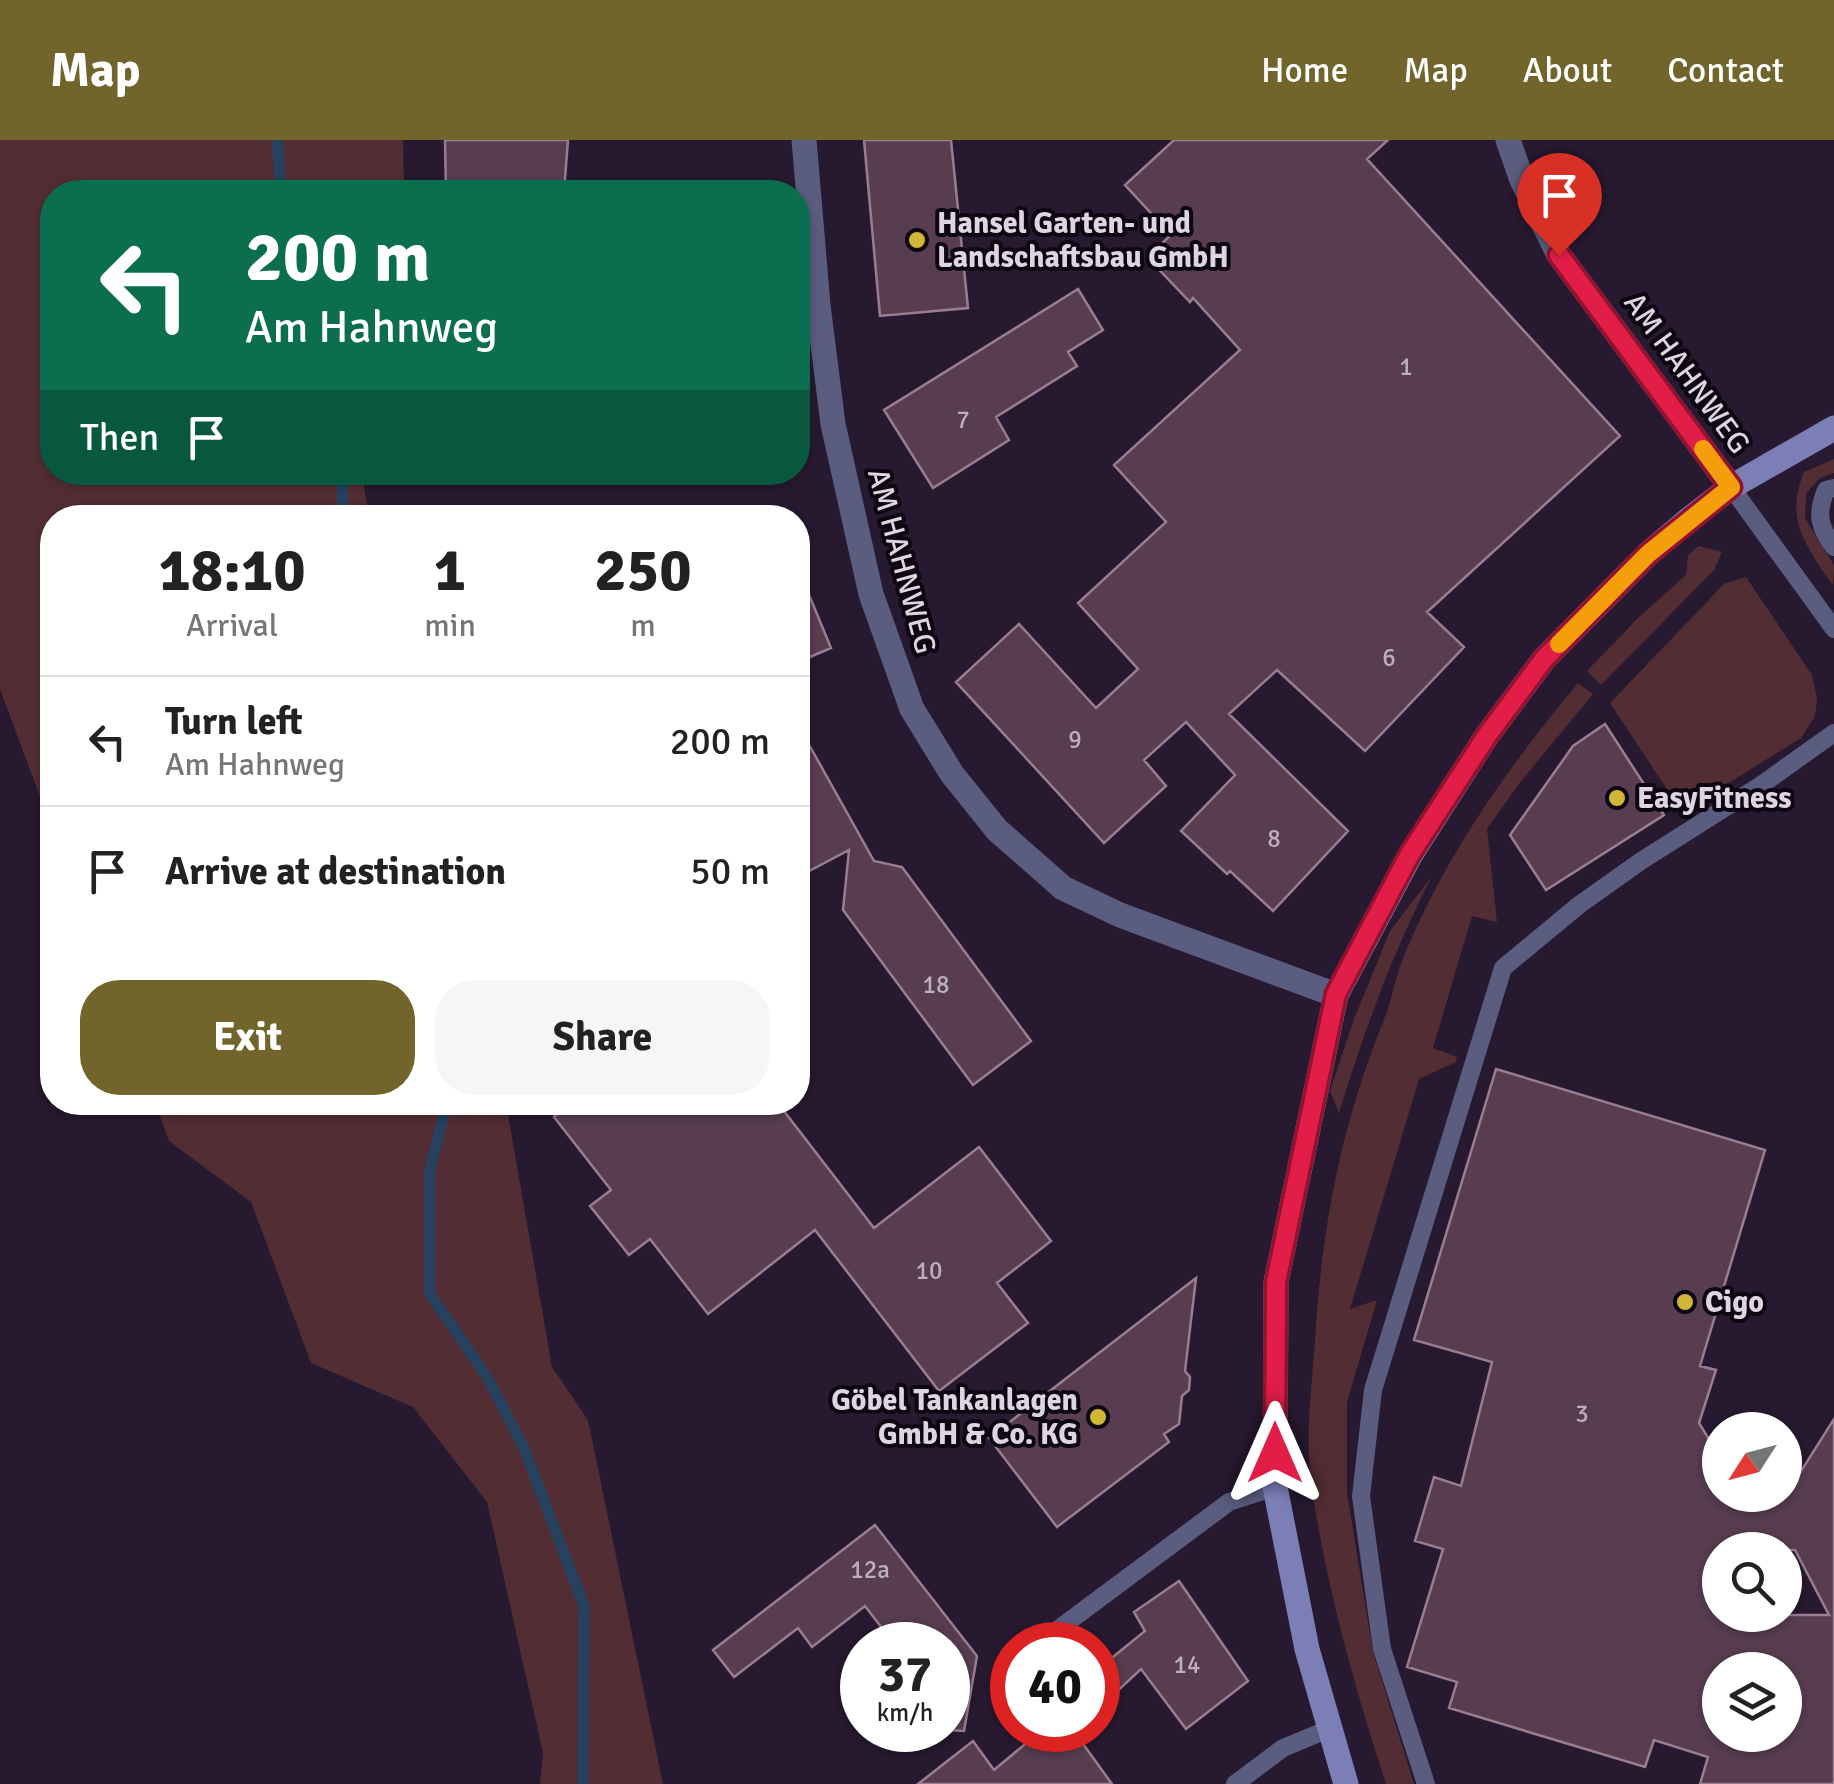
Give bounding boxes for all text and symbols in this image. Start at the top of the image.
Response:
text: Map [50,41,140,100]
text: Home [1261,49,1348,92]
text: Map [1403,49,1468,92]
text: About [1523,49,1612,92]
text: Contact [1667,49,1784,92]
pin [1517,153,1602,256]
icon: arrive [1532,168,1587,223]
place label: Hansel Garten- und Landschaftsbau GmbH [937,205,1229,276]
text: 200 m [245,214,430,300]
icon: left [80,220,210,350]
marker: Hansel Garten- und Landschaftsbau GmbH [906,229,928,251]
street label: AM HAHNWEG [1616,286,1757,461]
text: Am Hahnweg [245,300,498,355]
house number: 1 [1399,351,1413,382]
house number: 7 [956,404,970,435]
icon: arrive [179,410,234,465]
text: Then [80,414,159,461]
street label: AM HAHNWEG [859,465,944,658]
text: 18:10 [158,534,306,608]
text: 1 [434,534,466,608]
text: 250 [594,534,692,608]
text: Arrival [186,606,278,645]
text: min [424,606,476,645]
text: m [630,606,656,645]
house number: 6 [1382,642,1396,673]
text: Turn left [165,698,303,745]
icon: left [80,714,135,769]
text: 200 m [670,718,770,765]
house number: 9 [1068,724,1082,755]
text: Am Hahnweg [165,745,345,784]
place label: EasyFitness [1637,780,1792,817]
marker: EasyFitness [1606,787,1628,809]
house number: 8 [1267,823,1281,854]
icon: arrive [80,844,135,899]
text: Arrive at destination [165,848,506,895]
text: 50 m [690,848,770,895]
house number: 18 [922,969,950,1000]
button: Exit [80,980,415,1095]
button: Share [435,980,770,1095]
house number: 10 [915,1255,943,1286]
place label: Cigo [1705,1284,1764,1321]
marker: Cigo [1674,1291,1696,1313]
place label: Göbel Tankanlagen GmbH & Co. KG [831,1382,1078,1453]
house number: 3 [1575,1398,1589,1429]
position arrow [1223,1401,1327,1505]
marker: Göbel Tankanlagen GmbH & Co. KG [1087,1406,1109,1428]
north arrow [1702,1412,1802,1512]
map controls [1702,1412,1802,1752]
button: search [1702,1532,1802,1632]
house number: 12a [850,1554,890,1585]
speed limit sign: 40 [990,1622,1120,1752]
text: 37 [878,1644,932,1706]
house number: 14 [1173,1649,1201,1680]
button: layers [1702,1652,1802,1752]
text: km/h [877,1697,933,1728]

